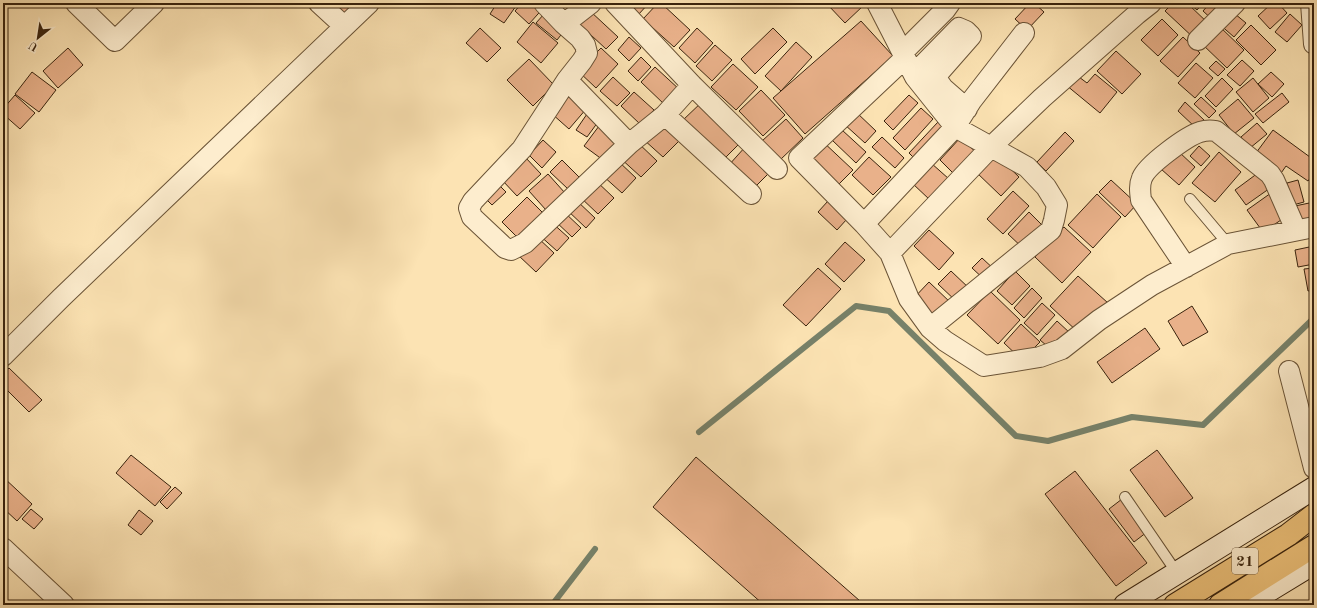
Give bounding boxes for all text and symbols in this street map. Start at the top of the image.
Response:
north arrow [18,18,58,58]
text: U [27,38,40,52]
road number: 21 [1232,548,1258,574]

